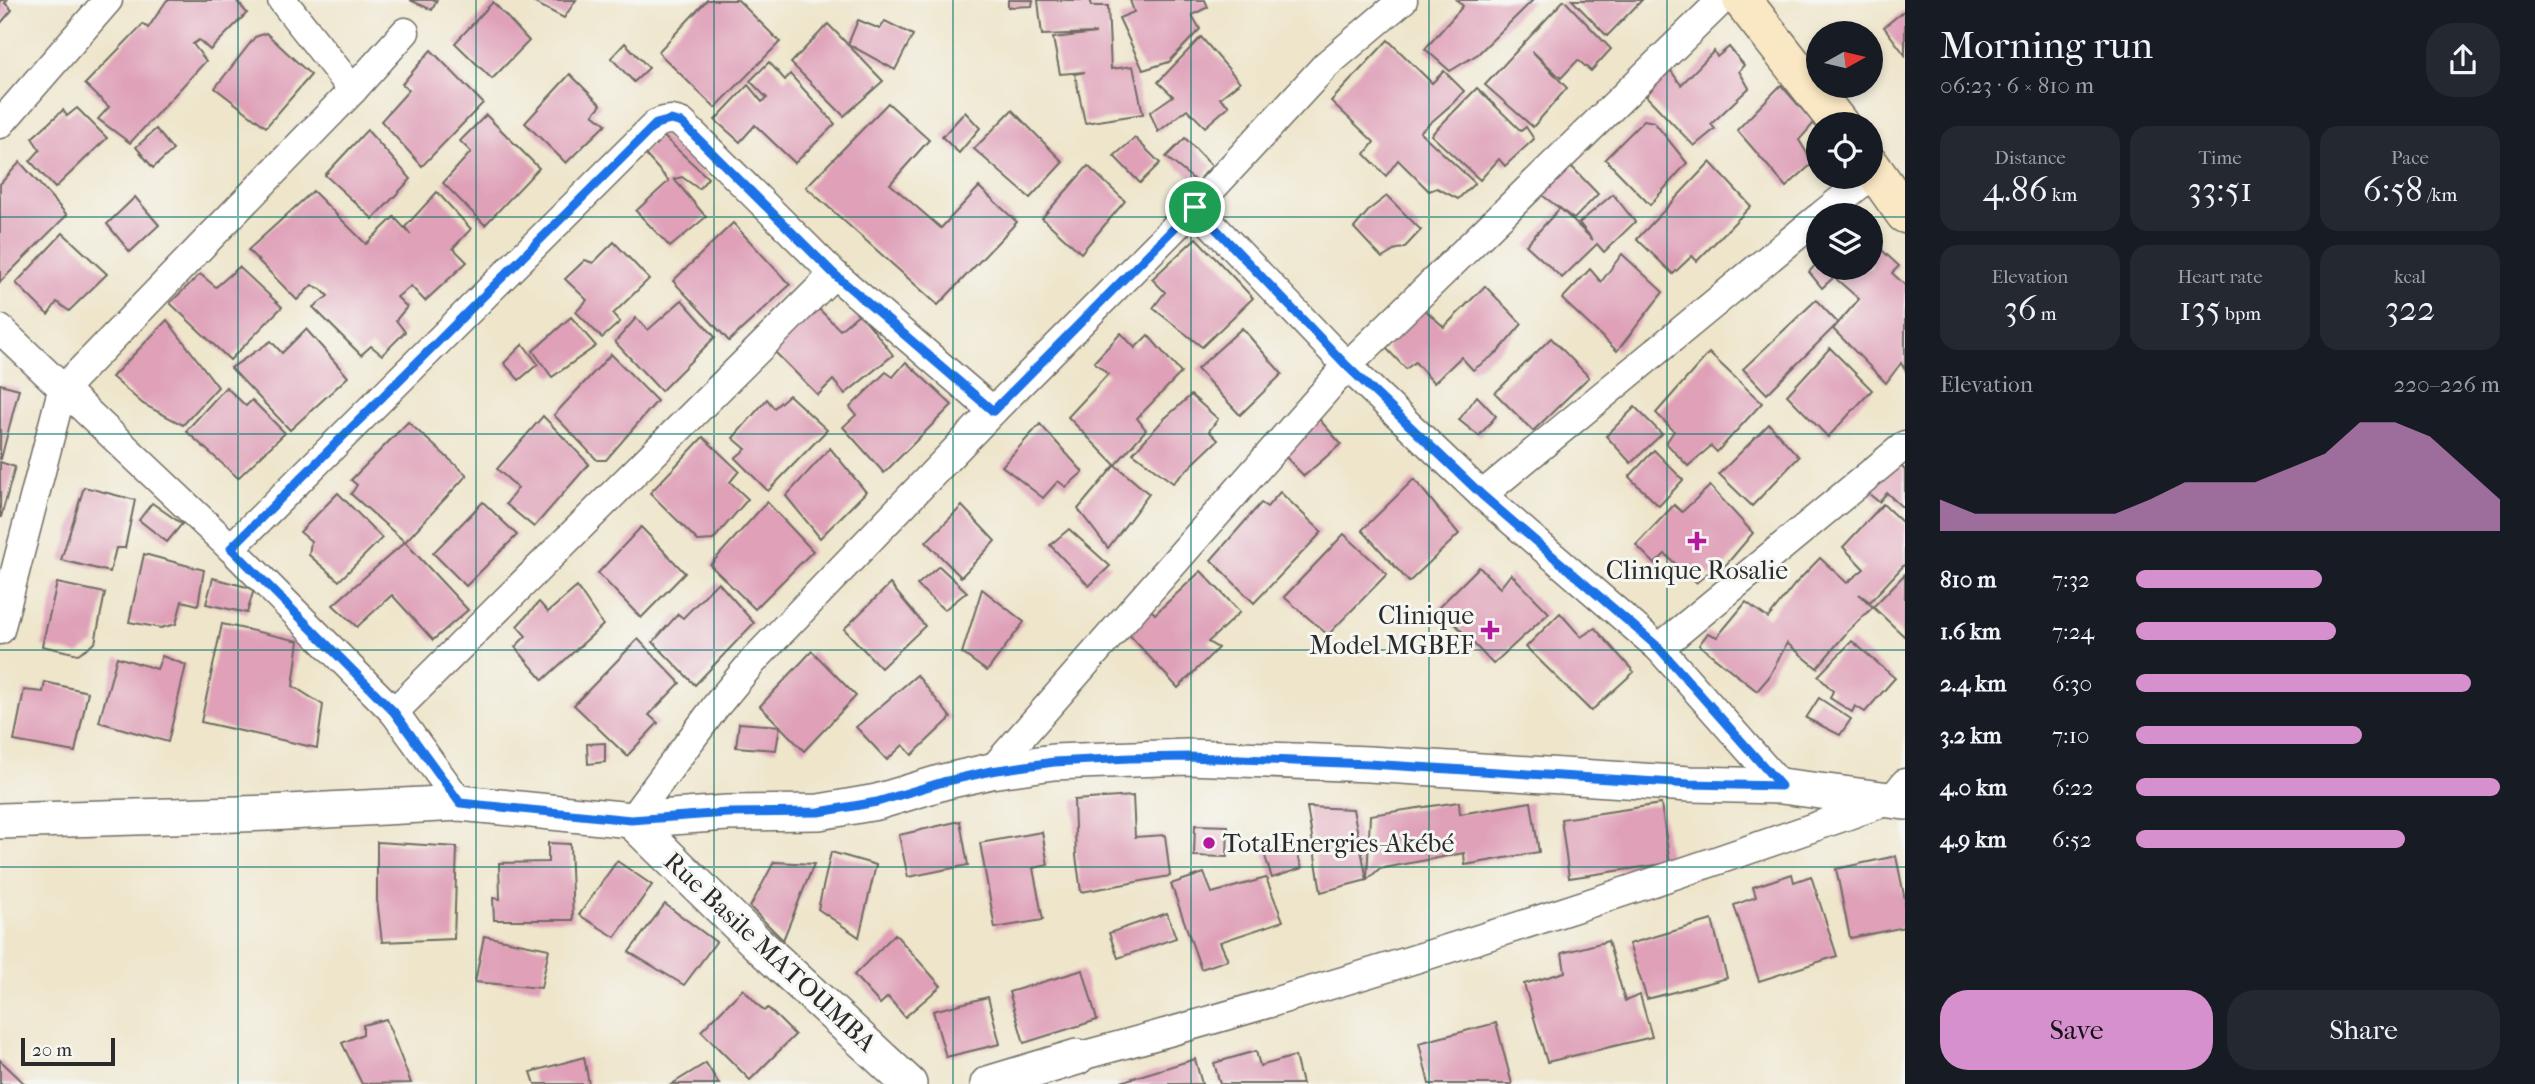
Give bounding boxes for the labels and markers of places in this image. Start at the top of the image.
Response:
pin [1165,177,1225,237]
marker: Clinique Rosalie [1687,531,1707,551]
place label: Clinique Rosalie [1606,555,1788,586]
place label: Clinique Model MGBEF [1309,600,1474,661]
marker: Clinique Model MGBEF [1480,620,1500,640]
place label: TotalEnergies-Akébé [1223,828,1454,859]
marker: TotalEnergies-Akébé [1201,835,1217,851]

